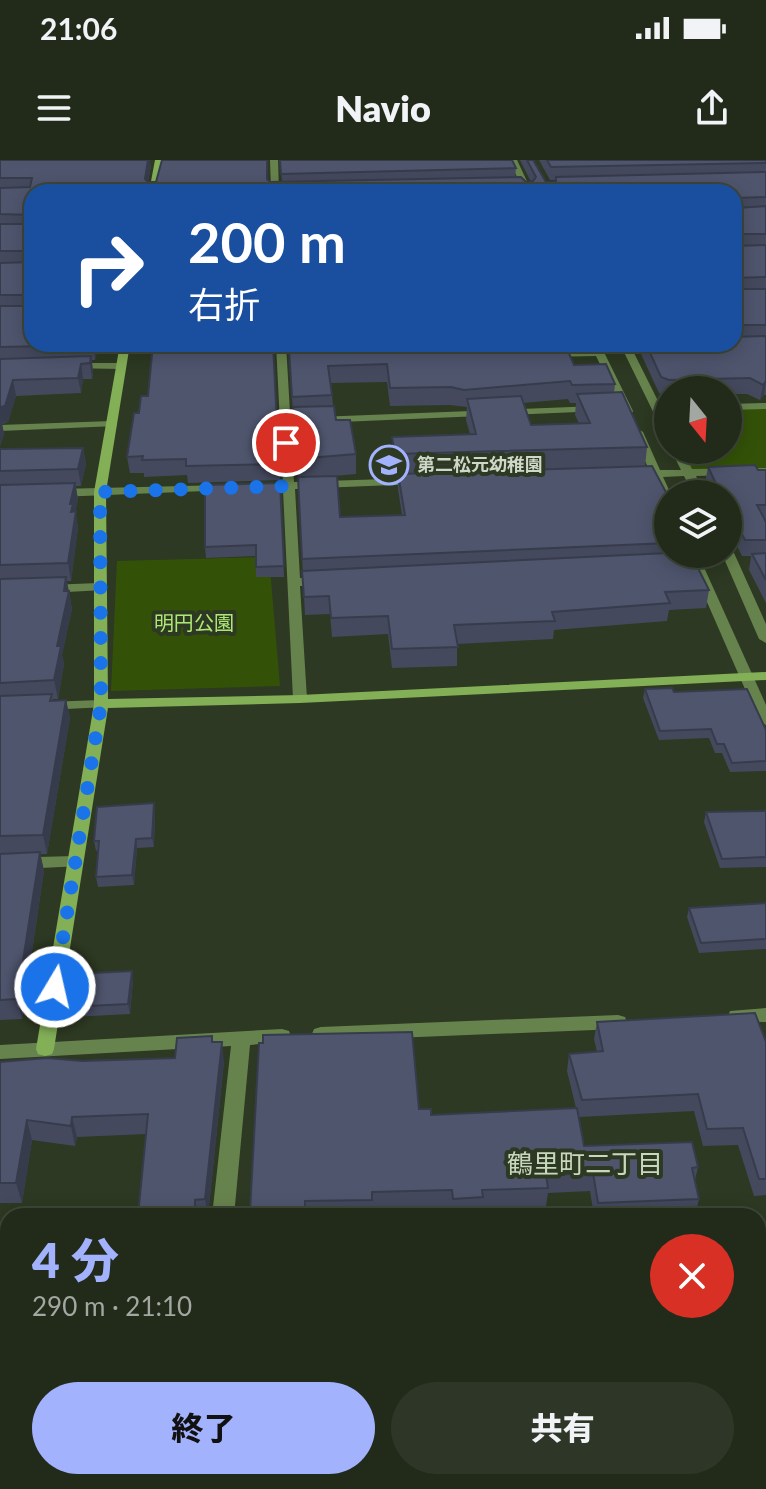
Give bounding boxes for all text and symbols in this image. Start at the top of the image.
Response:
text: 21:06 [40,10,117,46]
icon: menu [32,86,76,130]
text: Navio [335,86,431,130]
icon: share [690,86,734,130]
text: 200 m [188,208,346,275]
icon: right [56,216,160,320]
text: 右折 [188,282,260,326]
north arrow [654,376,742,464]
map controls [654,376,742,568]
pin [252,409,320,477]
icon: arrive [264,421,308,465]
school or university icon: 第二松元幼稚園 [368,444,410,486]
place label: 第二松元幼稚園 [417,453,543,475]
button: layers [654,480,742,568]
park label: 明円公園 [154,610,234,634]
position arrow [13,945,97,1029]
district label: 鶴里町二丁目 [507,1147,663,1179]
text: 4 分 [32,1231,119,1288]
button: close [650,1234,734,1318]
text: 290 m · 21:10 [32,1290,192,1322]
button: 終了 [32,1382,375,1474]
button: 共有 [391,1382,734,1474]

